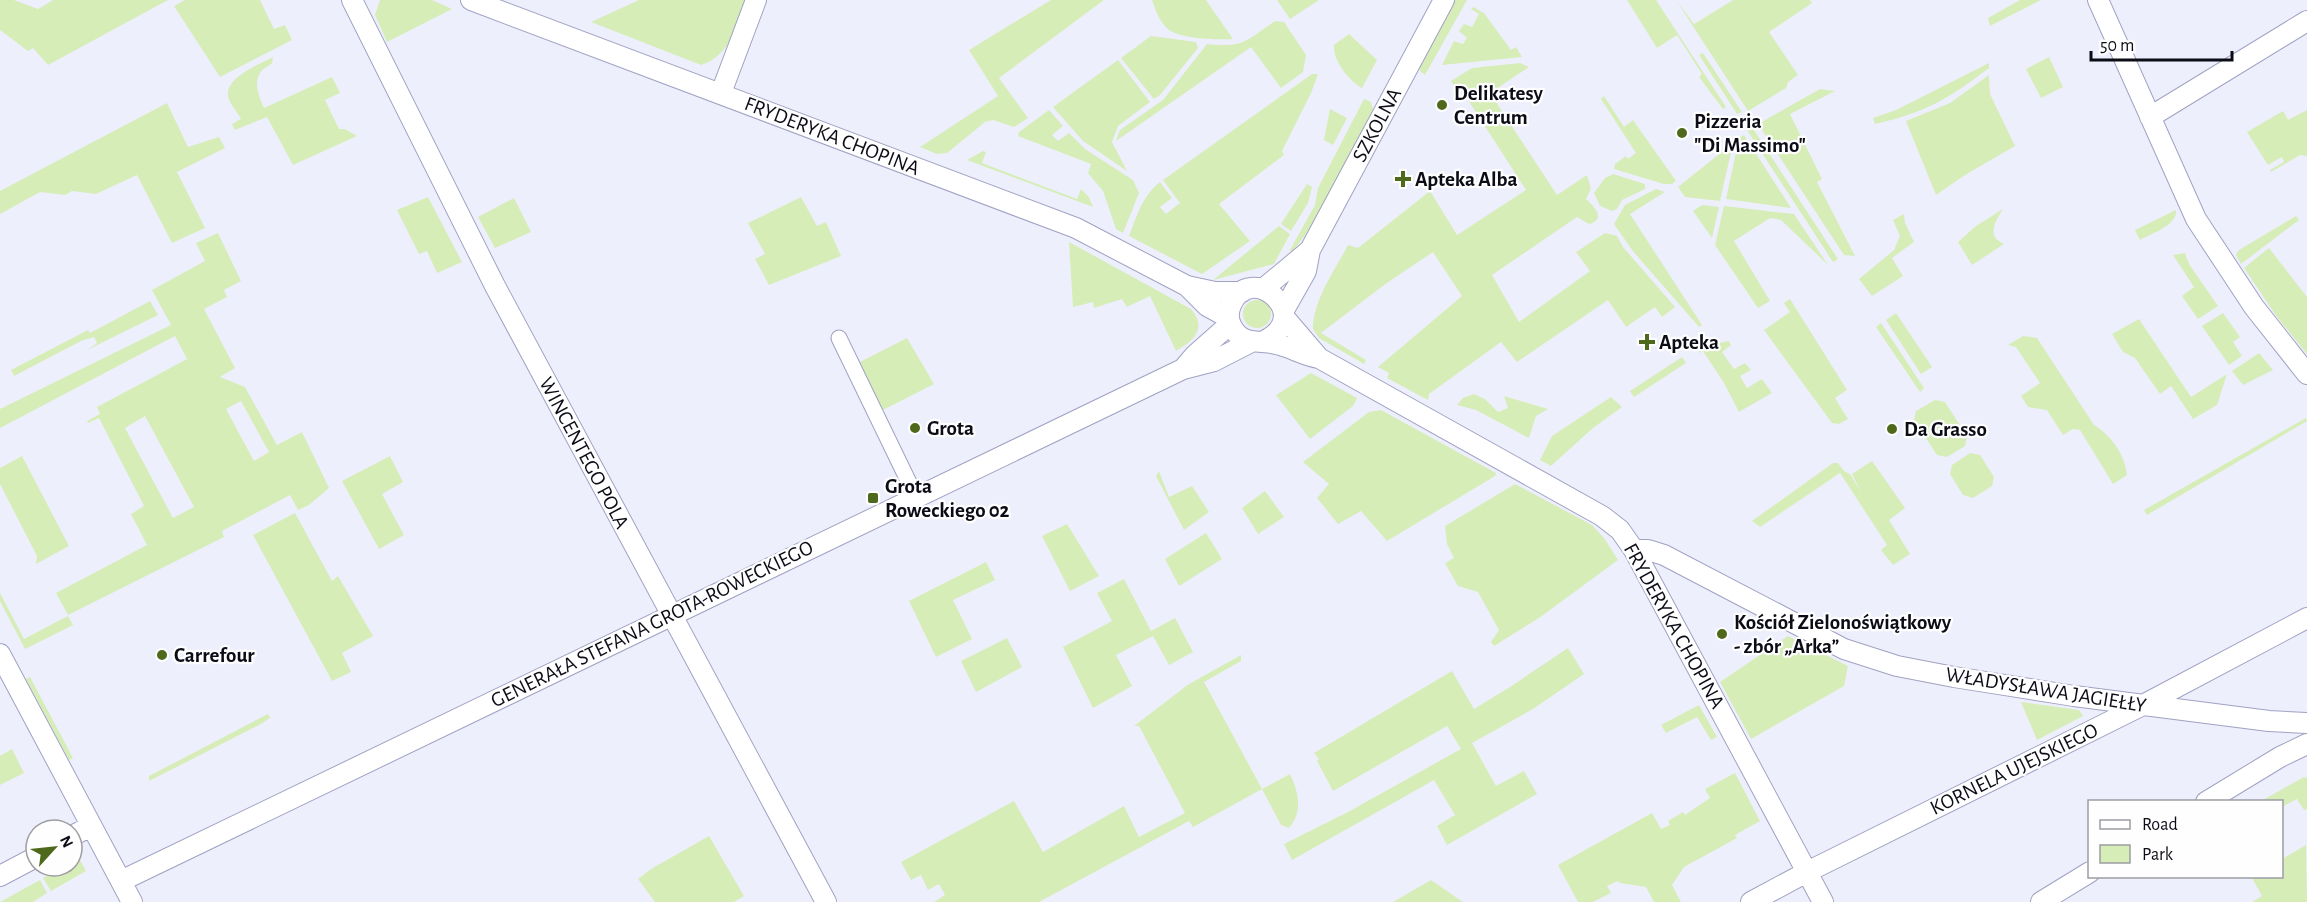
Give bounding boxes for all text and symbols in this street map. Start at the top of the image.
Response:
scale bar [2091,24,2232,62]
text: 50 m [2100,37,2134,55]
place label: Delikatesy Centrum [1454,83,1544,128]
street label: SZKOLNA [1349,84,1405,166]
street label: FRYDERYKA CHOPINA [742,93,922,179]
marker: Delikatesy Centrum [1435,98,1449,112]
place label: Pizzeria "Di Massimo" [1694,111,1806,156]
marker: Pizzeria "Di Massimo" [1675,126,1689,140]
place label: Apteka Alba [1415,169,1518,190]
marker: Apteka Alba [1396,172,1410,186]
place label: Apteka [1659,332,1719,353]
marker: Apteka [1640,335,1654,349]
street label: WINCENTEGO POLA [535,374,633,532]
place label: Grota [927,418,974,439]
place label: Da Grasso [1904,419,1987,440]
marker: Grota [908,421,922,435]
marker: Da Grasso [1885,422,1899,436]
place label: Grota Roweckiego 02 [885,476,1010,521]
marker: Grota Roweckiego 02 [866,491,880,505]
street label: GENERAŁA STEFANA GROTA-ROWECKIEGO [488,537,816,711]
street label: FRYDERYKA CHOPINA [1620,540,1728,712]
place label: Kościół Zielonoświątkowy - zbór „Arka” [1734,612,1952,657]
marker: Kościół Zielonoświątkowy - zbór „Arka” [1715,627,1729,641]
place label: Carrefour [174,645,255,666]
marker: Carrefour [155,648,169,662]
street label: WŁADYSŁAWA JAGIEŁŁY [1944,664,2148,716]
street label: KORNELA UJEJSKIEGO [1927,719,2101,819]
legend [2088,800,2283,878]
text: Road [2142,816,2178,834]
north arrow [24,818,84,878]
text: N [57,833,76,850]
text: Park [2142,846,2174,864]

